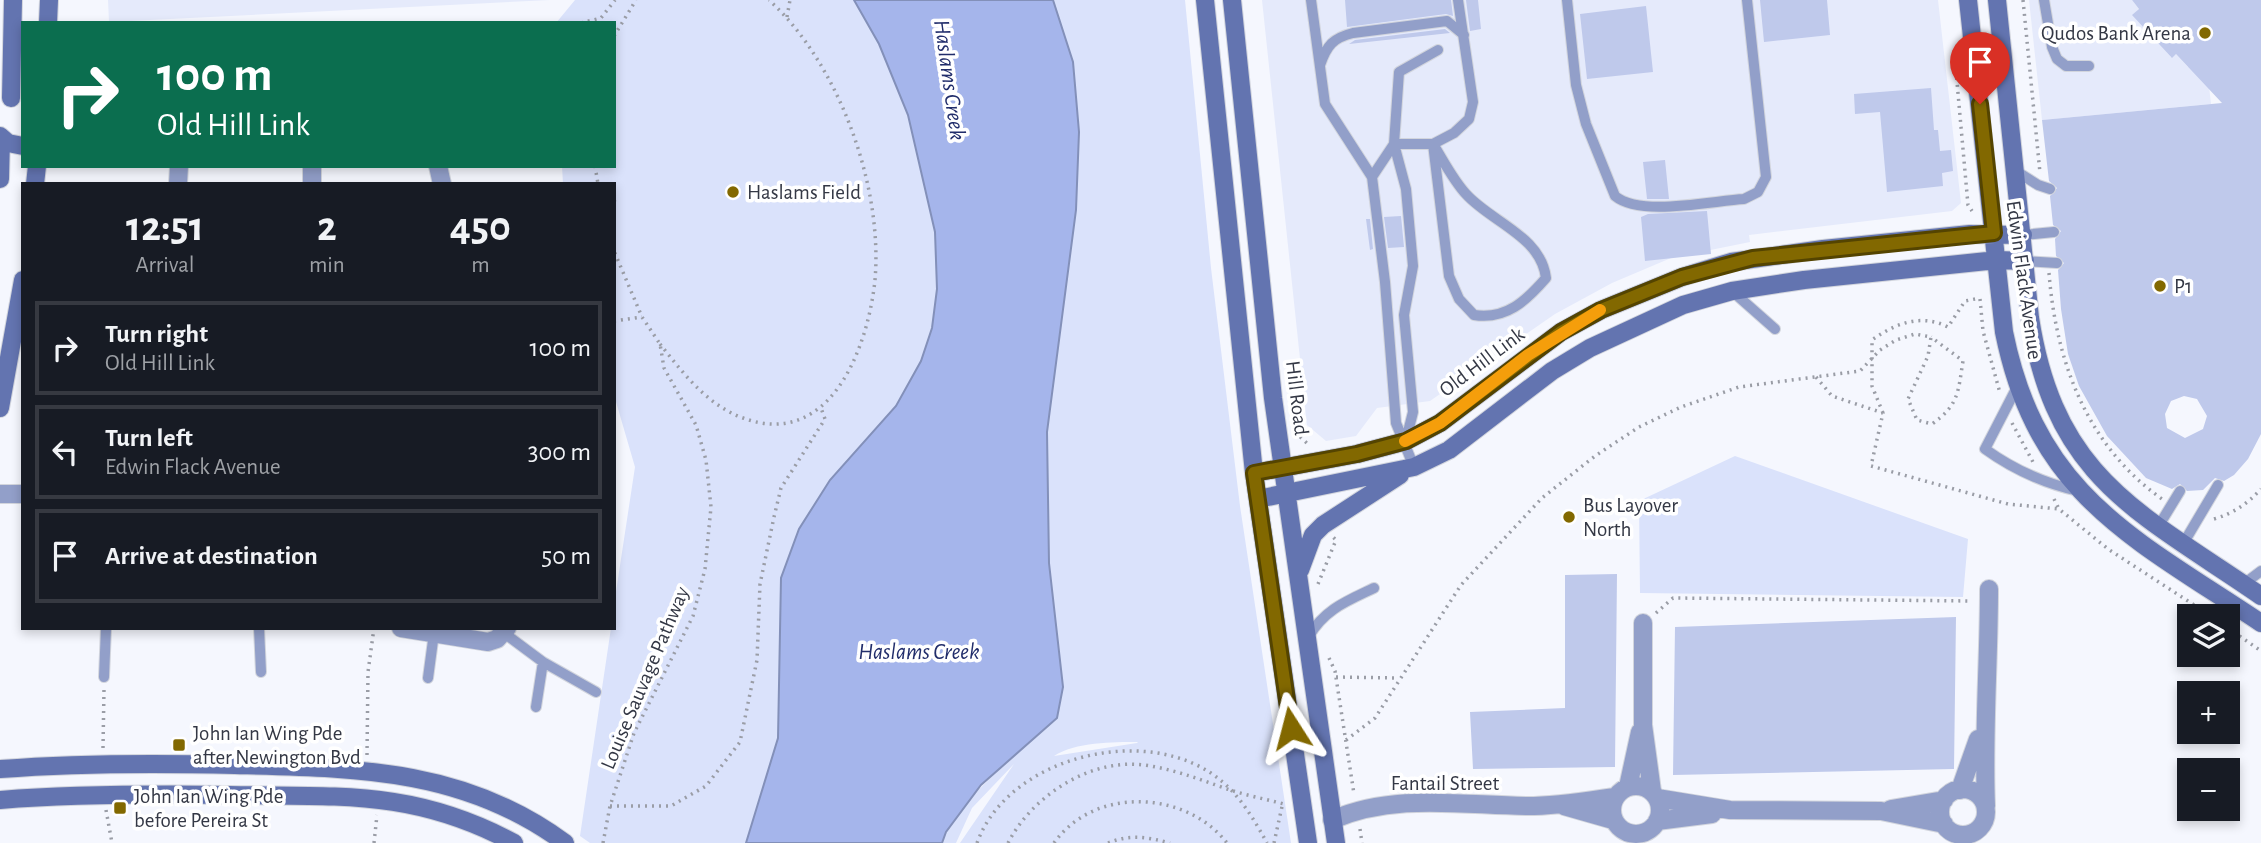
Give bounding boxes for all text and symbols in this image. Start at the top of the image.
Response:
water label: Haslams Creek [929,18,969,142]
place label: Qudos Bank Arena [2041,23,2191,44]
marker: Qudos Bank Arena [2197,25,2213,41]
pin [1950,32,2010,104]
icon: arrive [1961,43,1999,81]
icon: right [42,49,133,140]
text: 100 m [157,51,273,100]
text: Old Hill Link [157,109,310,141]
place label: Haslams Field [747,182,861,203]
marker: Haslams Field [725,184,741,200]
street label: Edwin Flack Avenue [2002,199,2046,361]
text: 12:51 [126,206,204,248]
text: 2 [317,206,337,248]
text: 450 [450,206,511,248]
text: Arrival [135,254,195,277]
text: min [309,254,345,277]
text: m [471,254,490,277]
place label: P1 [2174,276,2192,297]
marker: P1 [2152,278,2168,294]
text: Turn right [105,321,208,347]
street label: Old Hill Link [1436,323,1529,401]
icon: right [46,329,84,367]
text: 100 m [530,335,591,361]
text: Old Hill Link [105,352,215,375]
street label: Hill Road [1282,359,1312,437]
text: Turn left [105,425,193,451]
icon: left [46,433,84,471]
text: 300 m [528,439,591,465]
text: Edwin Flack Avenue [105,456,281,479]
place label: Bus Layover North [1583,495,1678,540]
marker: Bus Layover North [1561,509,1577,525]
icon: arrive [46,537,84,575]
text: Arrive at destination [105,543,318,569]
text: 50 m [541,543,591,569]
street label: Louise Sauvage Pathway [597,584,693,772]
map controls [2177,604,2240,821]
button: layers [2177,604,2240,667]
water label: Haslams Creek [858,641,980,664]
button: + [2177,681,2240,744]
position arrow [1254,691,1328,765]
place label: John Ian Wing Pde after Newington Bvd [193,723,361,768]
marker: John Ian Wing Pde after Newington Bvd [171,737,187,753]
button: − [2177,758,2240,821]
street label: Fantail Street [1391,773,1499,794]
place label: John Ian Wing Pde before Pereira St [134,786,283,831]
marker: John Ian Wing Pde before Pereira St [112,800,128,816]

